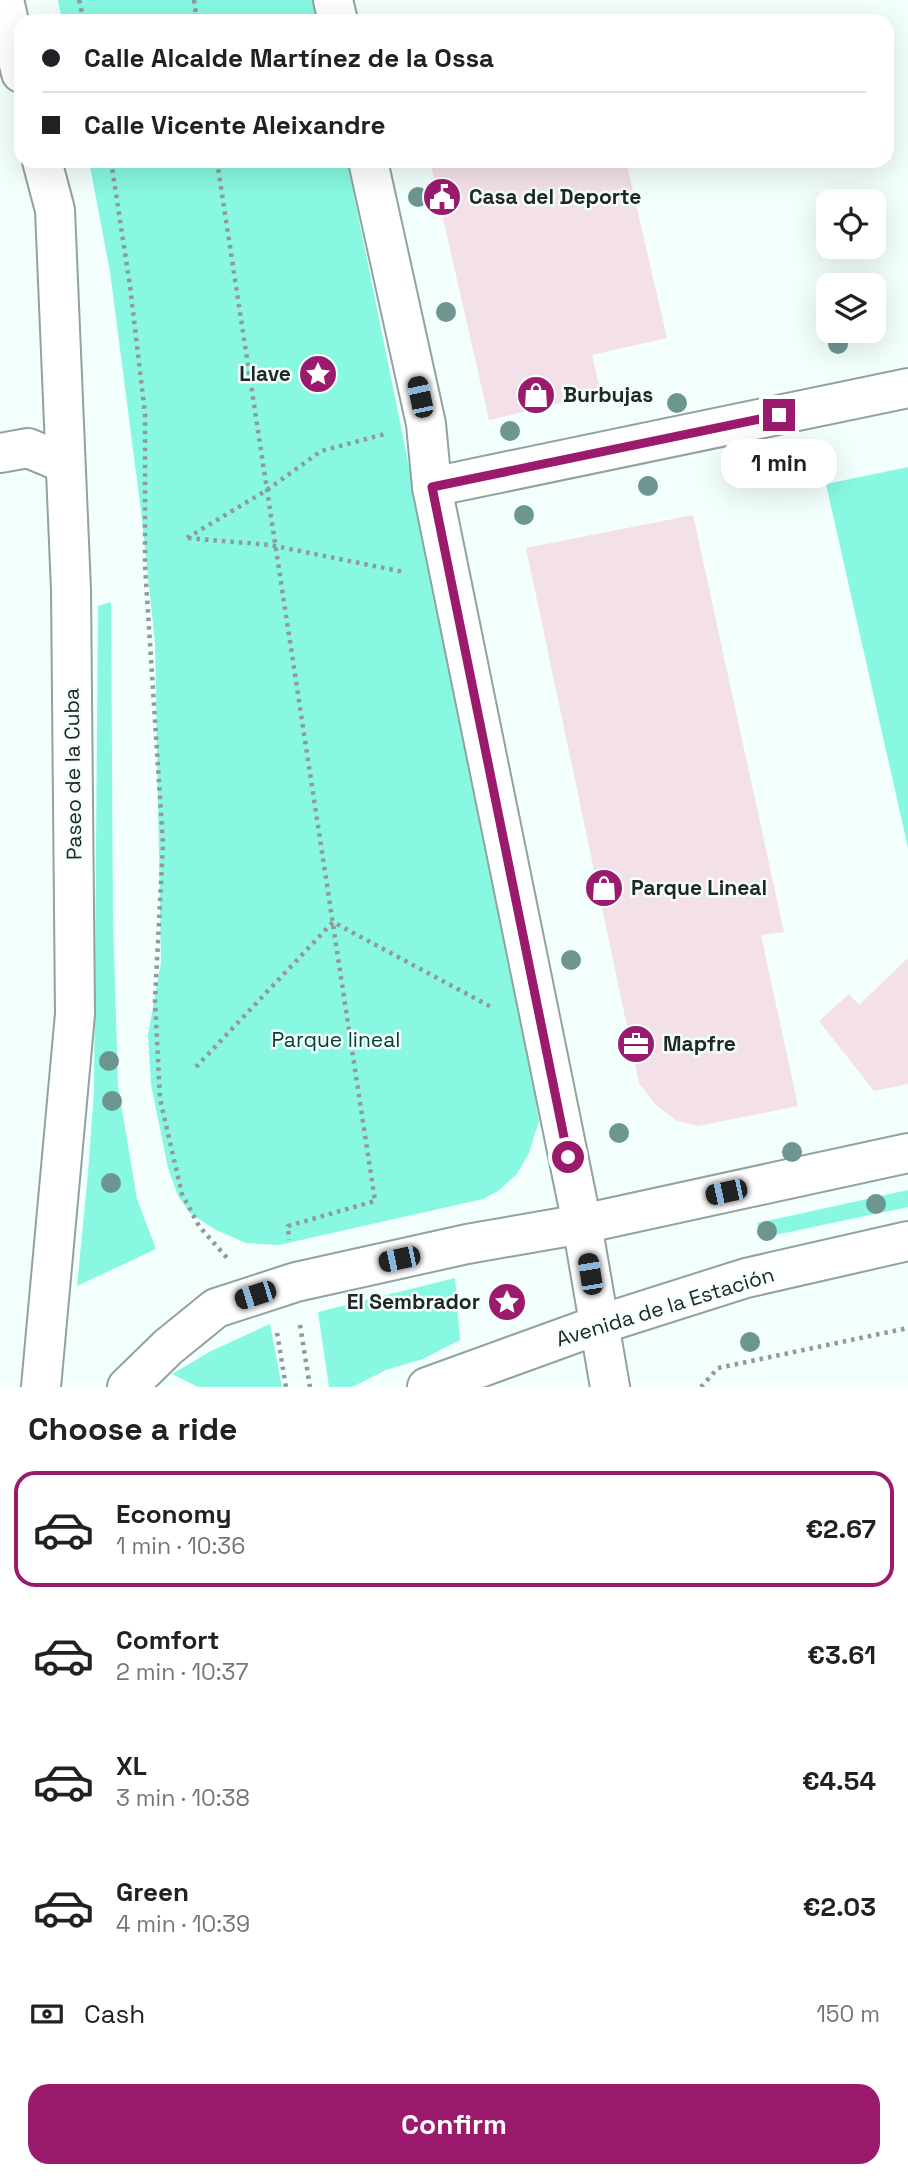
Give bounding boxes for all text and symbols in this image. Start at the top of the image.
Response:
text: Calle Alcalde Martínez de la Ossa [84,41,494,75]
text: Calle Vicente Aleixandre [84,108,385,142]
public building icon: Casa del Deporte [421,176,463,218]
place label: Casa del Deporte [469,183,641,210]
map controls [816,189,886,343]
button: locate [816,189,886,259]
button: layers [816,273,886,343]
place icon: Llave [297,353,339,395]
place label: Llave [239,360,291,387]
car [406,374,435,420]
shop icon: Burbujas [515,374,557,416]
place label: Burbujas [563,381,653,408]
route end [763,399,795,431]
callout: 1 min [721,440,837,488]
text: 1 min [751,448,807,478]
street label: Paseo de la Cuba [57,688,88,860]
shop icon: Parque Lineal [583,867,625,909]
place label: Parque Lineal [631,874,767,901]
office icon: Mapfre [615,1023,657,1065]
park label: Parque lineal [271,1026,401,1053]
place label: Mapfre [663,1030,736,1057]
route start [552,1141,584,1173]
car [704,1177,749,1207]
car [377,1244,422,1274]
car [577,1252,604,1296]
street label: Avenida de la Estación [552,1260,777,1353]
car [232,1279,279,1311]
place icon: El Sembrador [486,1281,528,1323]
place label: El Sembrador [347,1288,480,1315]
text: Choose a ride [28,1409,238,1449]
text: Economy [116,1497,232,1531]
icon: car [32,1498,95,1561]
text: €2.67 [805,1512,876,1546]
text: 1 min · 10:36 [116,1531,245,1561]
text: Comfort [116,1623,219,1657]
icon: car [32,1624,95,1687]
text: €3.61 [807,1638,876,1672]
text: 2 min · 10:37 [116,1657,248,1687]
text: XL [116,1749,147,1783]
icon: car [32,1750,95,1813]
text: €4.54 [802,1764,876,1798]
text: 3 min · 10:38 [116,1783,250,1813]
text: Green [116,1875,189,1909]
icon: car [32,1876,95,1939]
text: €2.03 [803,1890,876,1924]
text: 4 min · 10:39 [116,1909,250,1939]
icon: cash [28,1995,66,2033]
text: Cash [84,1997,145,2031]
text: 150 m [816,1999,880,2029]
button: Confirm [28,2084,880,2164]

